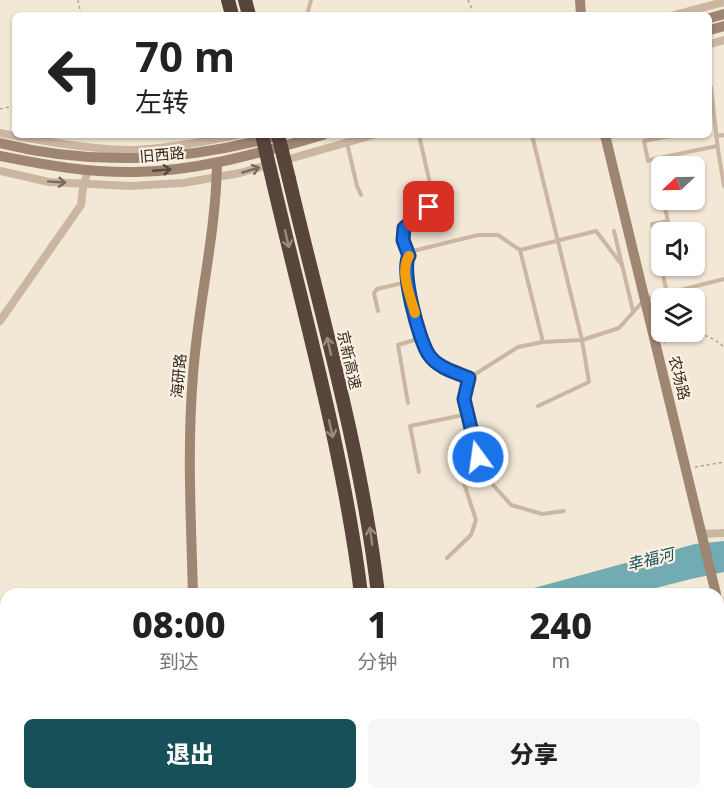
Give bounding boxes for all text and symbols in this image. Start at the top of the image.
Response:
text: 70 m [135,27,235,84]
icon: left [36,36,114,114]
text: 左转 [135,83,189,120]
street label: 旧西路 [139,142,185,166]
north arrow [651,156,705,210]
map controls [651,156,705,342]
one-way arrow [152,164,172,175]
one-way arrow [241,164,260,175]
one-way arrow [47,177,67,188]
pin [403,181,454,232]
icon: arrive [412,190,445,223]
button: sound [651,222,705,276]
one-way arrow [281,229,293,248]
button: layers [651,288,705,342]
street label: 京新高速 [333,328,366,391]
one-way arrow [322,336,334,355]
street label: 海研路 [166,353,190,399]
street label: 农场路 [665,353,695,402]
one-way arrow [326,419,338,438]
position arrow [446,425,510,489]
one-way arrow [365,527,376,546]
water label: 幸福河 [624,542,679,575]
text: 08:00 [132,600,226,649]
text: 1 [367,600,388,649]
text: 240 [530,601,592,650]
text: m [551,647,570,674]
text: 到达 [159,648,199,675]
text: 分钟 [358,648,398,675]
button: 退出 [24,719,356,788]
button: 分享 [368,719,700,788]

